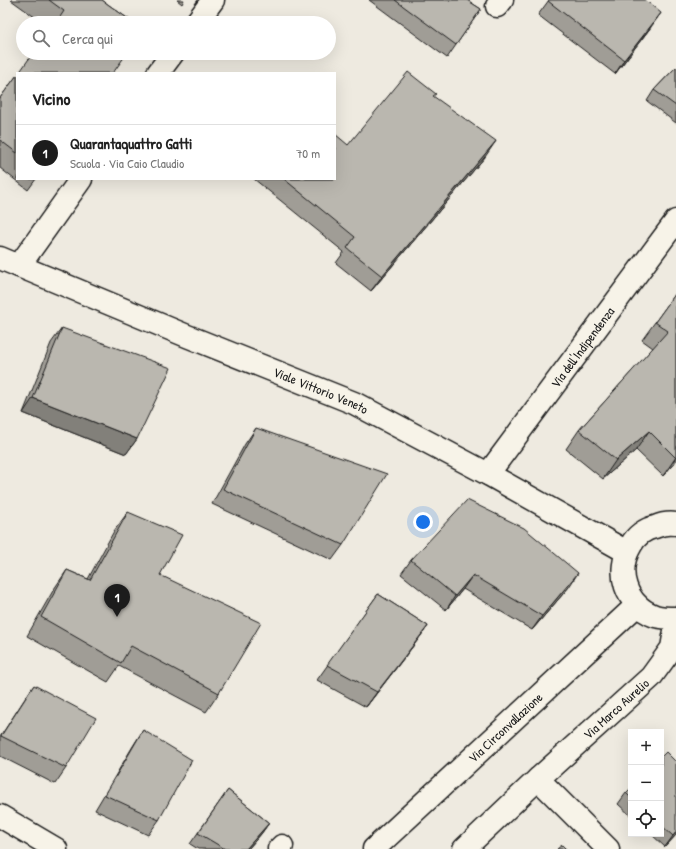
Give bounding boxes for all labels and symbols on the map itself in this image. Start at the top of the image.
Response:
street label: Via dell'Indipendenza [546,303,618,391]
street label: Viale Vittorio Veneto [271,363,371,418]
your location [413,512,433,532]
pin: 1 [104,584,130,617]
street label: Via Marco Aurelio [579,674,653,743]
street label: Via Circonvallazione [464,688,546,766]

